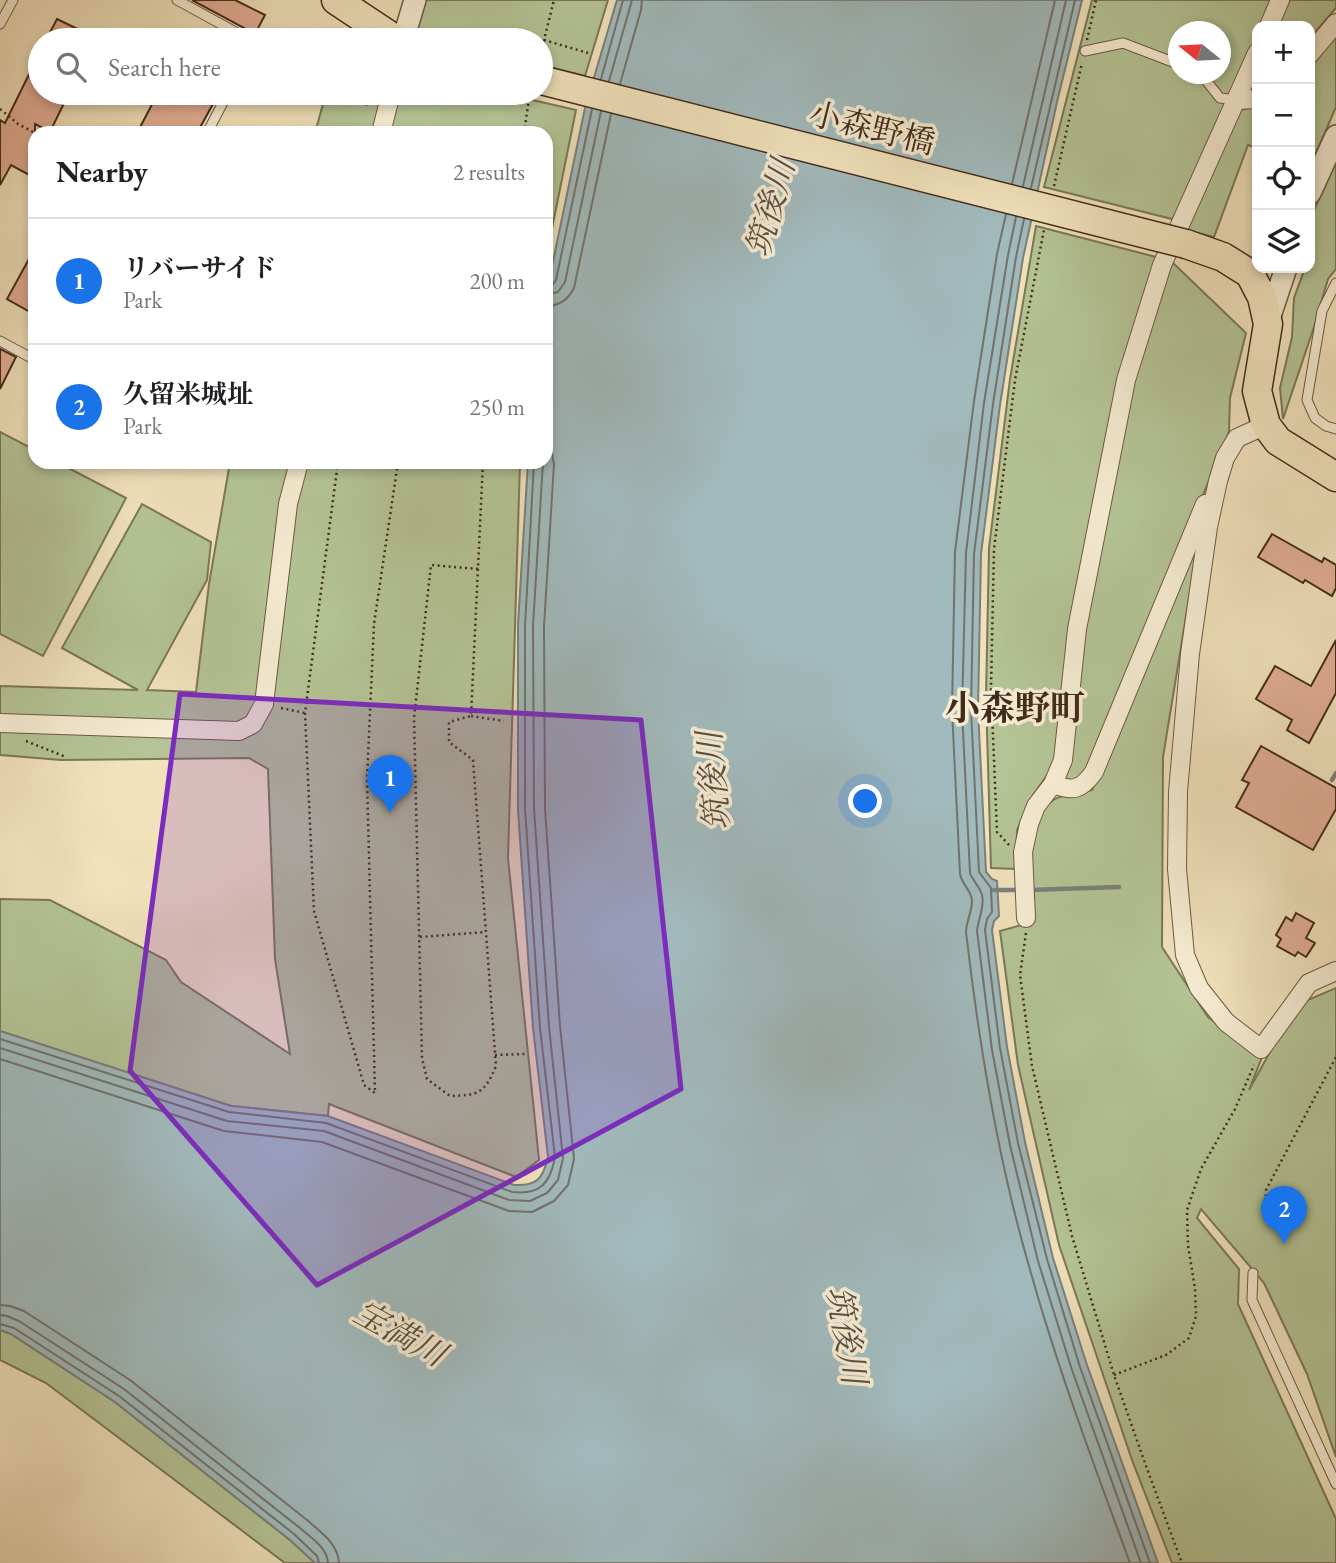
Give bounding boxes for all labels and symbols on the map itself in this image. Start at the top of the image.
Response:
north arrow [1168,21,1231,84]
street label: 小森野橋 [805,92,939,164]
water label: 筑後川 [736,152,805,262]
district label: 小森野町 [945,685,1085,730]
water label: 筑後川 [687,727,739,832]
pin: 1 [367,755,413,813]
your location [848,784,882,818]
pin: 2 [1261,1186,1307,1244]
water label: 筑後川 [817,1283,877,1390]
water label: 宝満川 [346,1290,456,1377]

